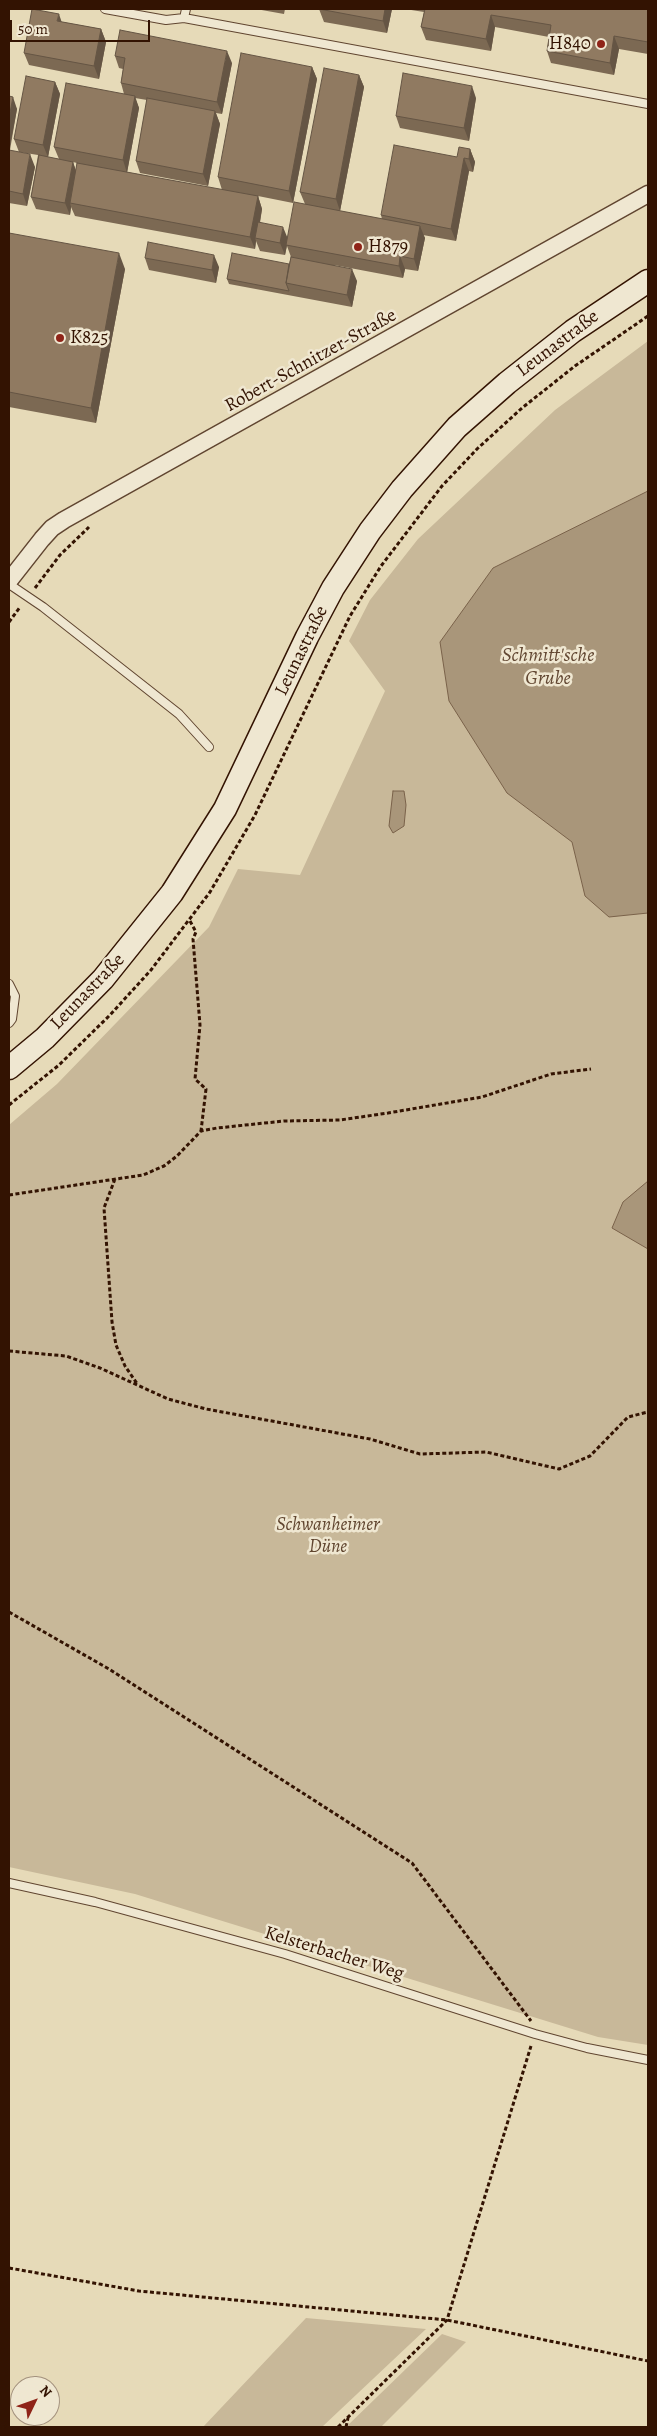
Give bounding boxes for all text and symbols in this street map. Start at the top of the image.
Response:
scale bar [12,10,152,42]
text: 50 m [18,19,48,39]
place label: H840 [549,33,591,55]
marker: H840 [595,38,607,50]
place label: H879 [368,236,408,258]
marker: H879 [352,241,364,253]
street label: Robert-Schnitzer-Straße [221,304,401,418]
street label: Leunastraße [512,306,604,382]
place label: K825 [70,327,108,349]
marker: K825 [54,332,66,344]
street label: Leunastraße [270,602,334,700]
water label: Schmitt'sche Grube [502,644,594,691]
street label: Leunastraße [46,949,130,1035]
park label: Schwanheimer Düne [276,1514,380,1558]
street label: Kelsterbacher Weg [262,1922,406,1986]
north arrow [10,2376,60,2426]
text: N [35,2381,56,2401]

